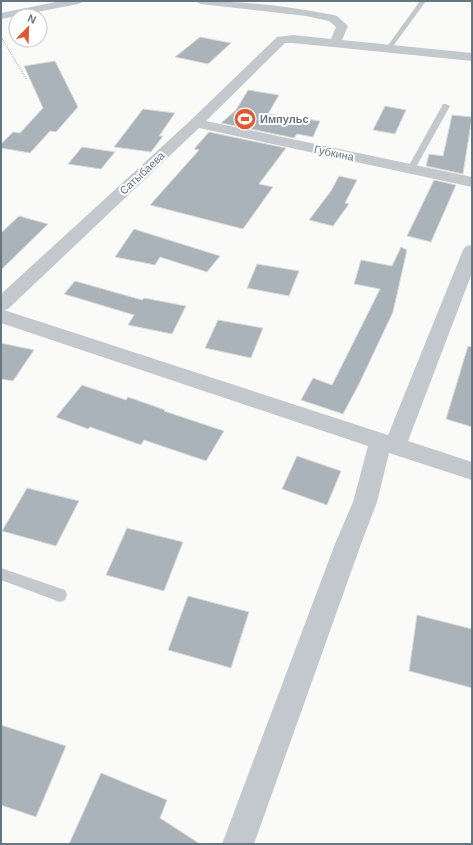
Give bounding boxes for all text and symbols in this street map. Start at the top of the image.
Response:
north arrow [8,8,48,48]
text: N [26,12,38,26]
sports icon: Импульс [232,106,258,132]
place label: Импульс [260,113,309,125]
street label: Губкина [313,143,356,163]
street label: Сатыбаева [117,149,168,197]

